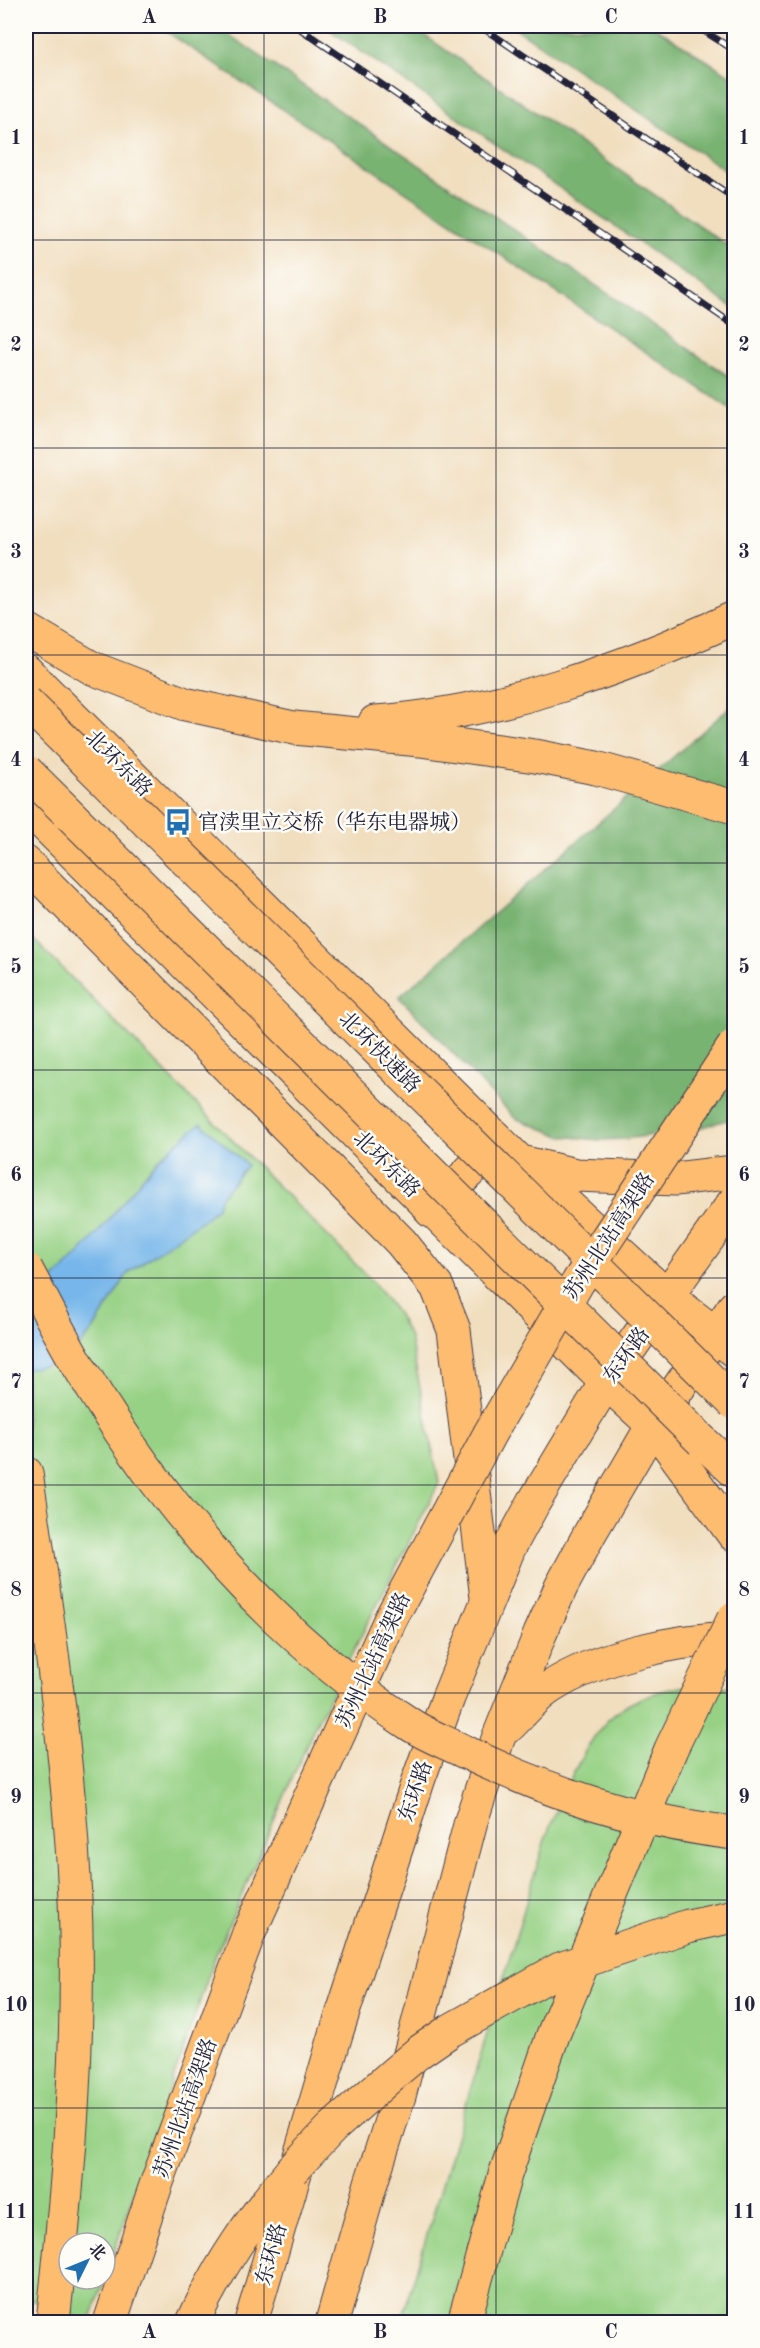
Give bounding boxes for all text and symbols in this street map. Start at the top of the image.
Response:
text: A [141,8,157,28]
text: B [373,8,387,28]
text: C [604,8,618,28]
text: 1 [10,129,22,149]
text: 1 [738,129,750,149]
text: 2 [10,336,22,356]
text: 2 [738,336,750,356]
text: 3 [10,543,22,563]
text: 3 [738,543,750,563]
street label: 北环东路 [81,726,156,801]
text: 4 [10,751,22,771]
text: 4 [738,751,750,771]
bus stop icon: 官渎里立交桥（华东电器城） [163,807,193,837]
place label: 官渎里立交桥（华东电器城） [198,811,471,834]
text: 5 [10,957,22,978]
text: 5 [738,957,750,978]
street label: 北环快速路 [334,1007,425,1098]
street label: 北环东路 [349,1127,424,1202]
text: 6 [10,1166,22,1186]
text: 6 [738,1166,750,1186]
street label: 苏州北站高架路 [560,1168,659,1304]
street label: 东环路 [599,1323,654,1388]
text: 7 [10,1373,22,1393]
text: 7 [738,1373,750,1393]
text: 8 [10,1581,22,1601]
text: 8 [738,1581,750,1601]
street label: 苏州北站高架路 [332,1589,415,1732]
street label: 东环路 [394,1758,437,1825]
text: 9 [10,1788,22,1808]
text: 9 [738,1788,750,1808]
text: 10 [4,1996,28,2016]
text: 10 [732,1996,756,2016]
street label: 苏州北站高架路 [150,2035,221,2181]
text: 11 [4,2203,28,2223]
text: 11 [732,2203,756,2223]
street label: 东环路 [252,2221,291,2288]
north arrow [57,2231,117,2291]
text: 北 [85,2239,109,2263]
text: A [141,2323,157,2343]
text: B [373,2323,387,2343]
text: C [604,2323,618,2343]

